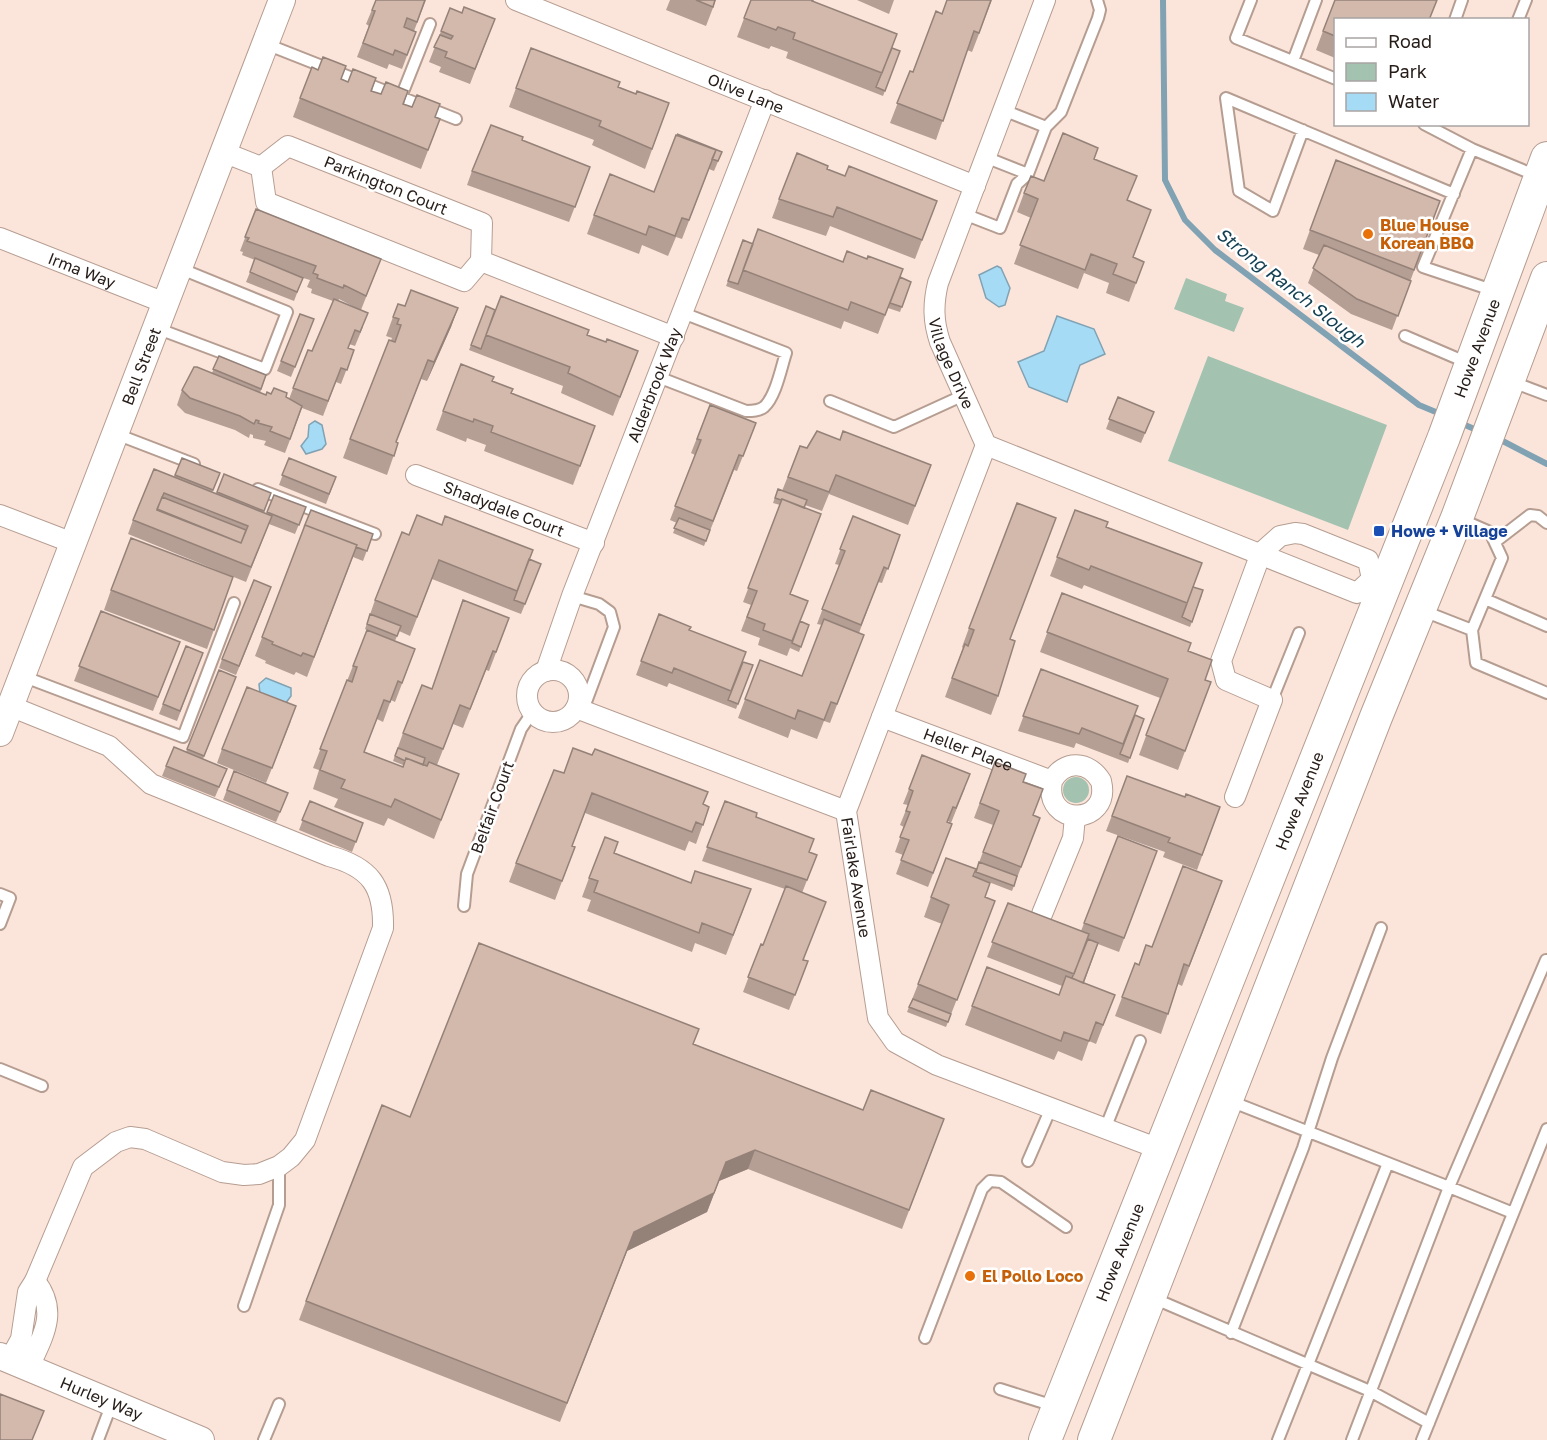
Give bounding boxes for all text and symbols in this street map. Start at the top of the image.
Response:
legend [1334,18,1529,126]
text: Road [1388,30,1432,52]
text: Park [1388,60,1427,82]
street label: Olive Lane [705,69,787,118]
text: Water [1388,90,1439,112]
street label: Parkington Court [321,151,451,219]
place label: Blue House Korean BBQ [1380,215,1474,253]
water label: Strong Ranch Slough [1212,222,1370,352]
marker: Blue House Korean BBQ [1361,227,1375,241]
street label: Irma Way [45,248,119,293]
street label: Howe Avenue [1449,296,1504,401]
street label: Village Drive [925,316,979,412]
street label: Bell Street [117,325,165,408]
street label: Alderbrook Way [623,325,686,445]
street label: Shadydale Court [440,476,567,541]
place label: Howe + Village [1391,521,1508,541]
marker: Howe + Village [1372,524,1386,538]
street label: Heller Place [921,724,1016,775]
street label: Howe Avenue [1271,749,1328,853]
street label: Belfair Court [466,758,518,856]
street label: Fairlake Avenue [837,816,875,939]
street label: Howe Avenue [1091,1200,1148,1304]
place label: El Pollo Loco [982,1266,1084,1286]
marker: El Pollo Loco [963,1269,977,1283]
street label: Hurley Way [57,1372,146,1425]

